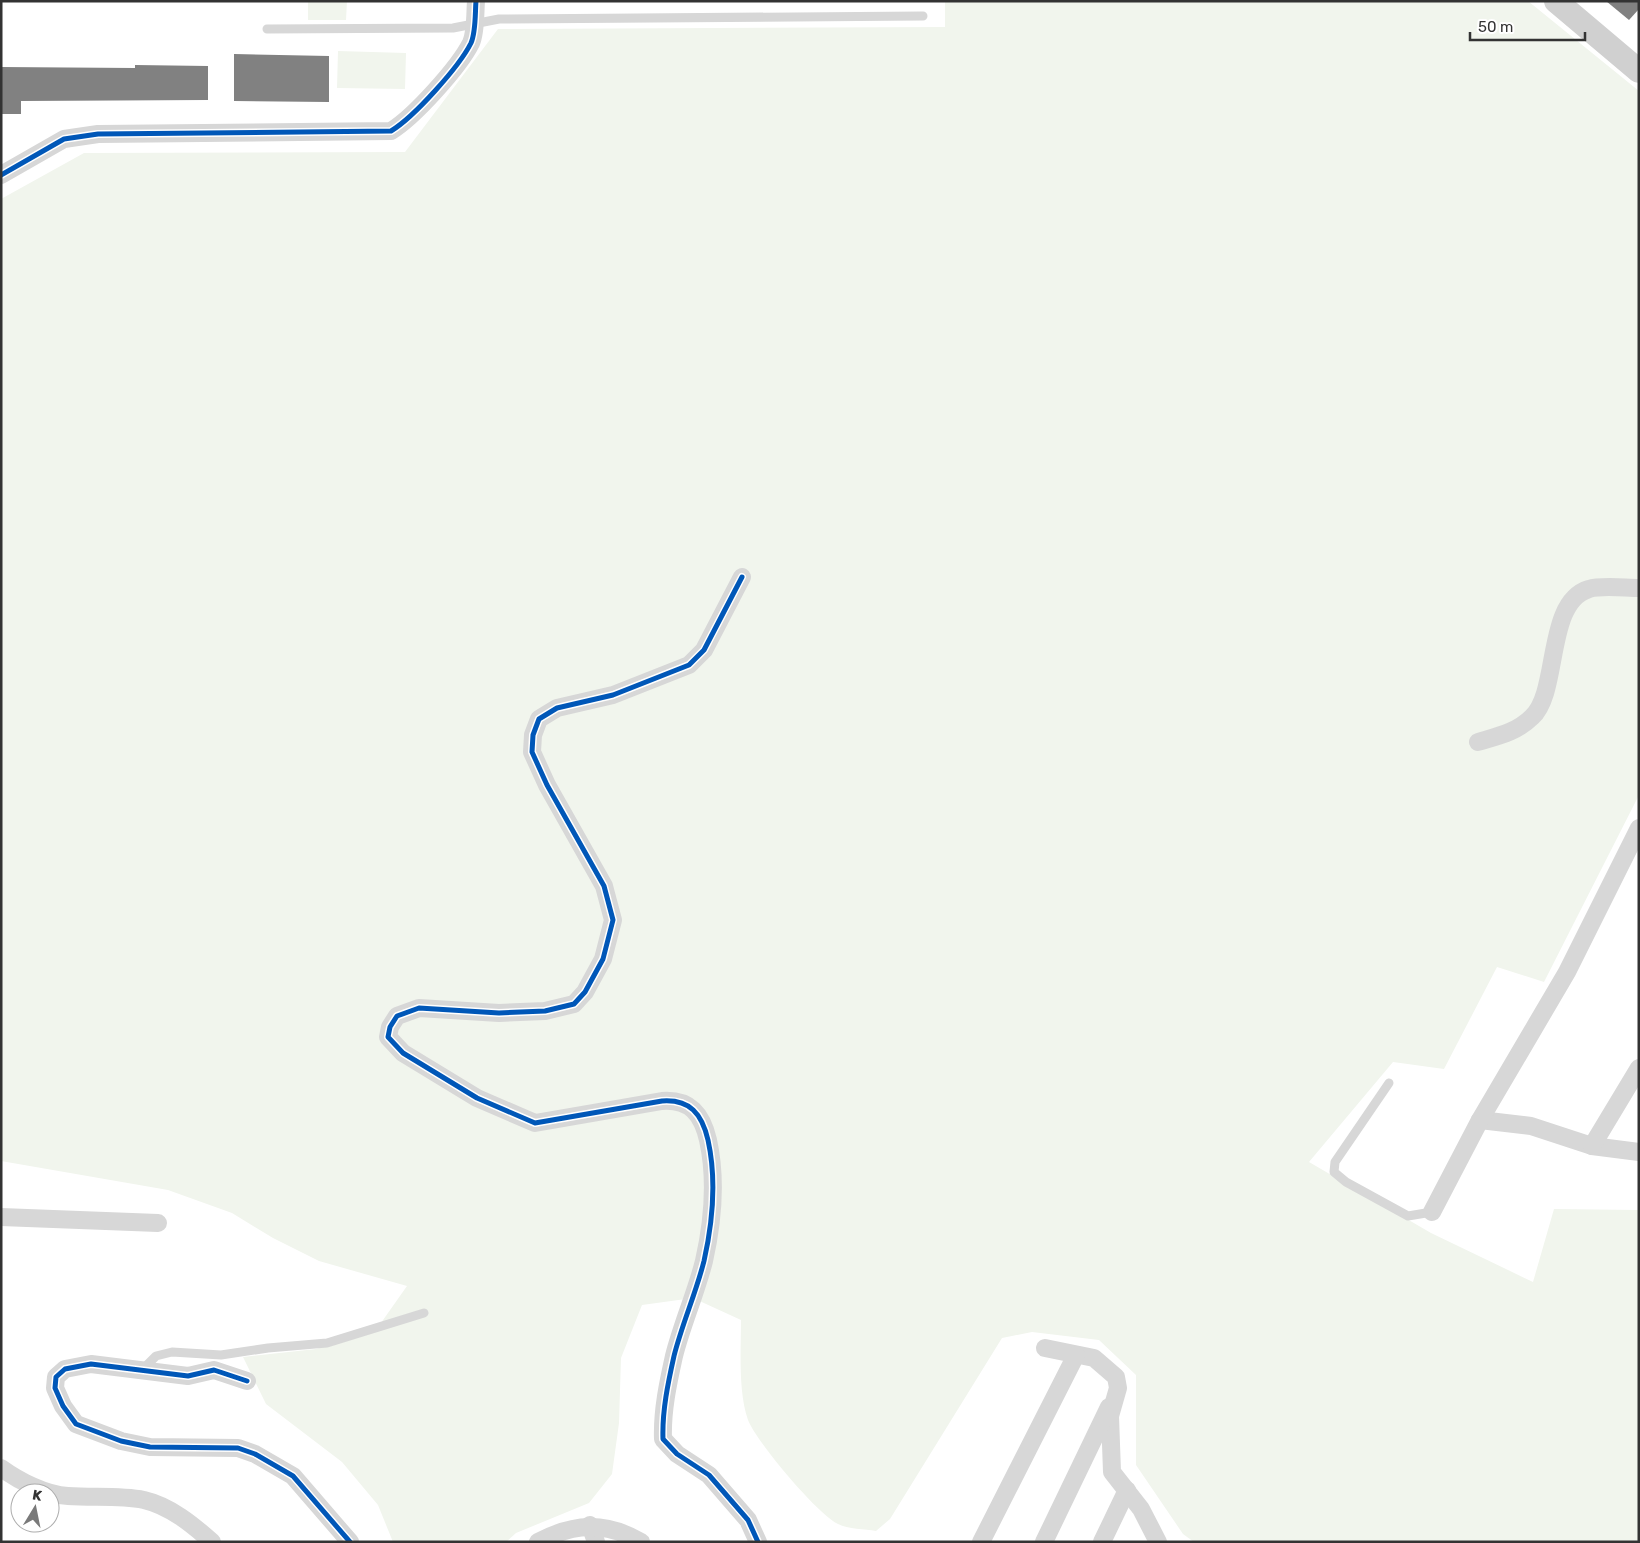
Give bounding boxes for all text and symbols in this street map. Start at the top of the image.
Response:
scale bar [1470,10,1585,42]
text: 50 m [1478,18,1513,36]
north arrow [10,1483,60,1533]
text: K [31,1487,44,1505]

